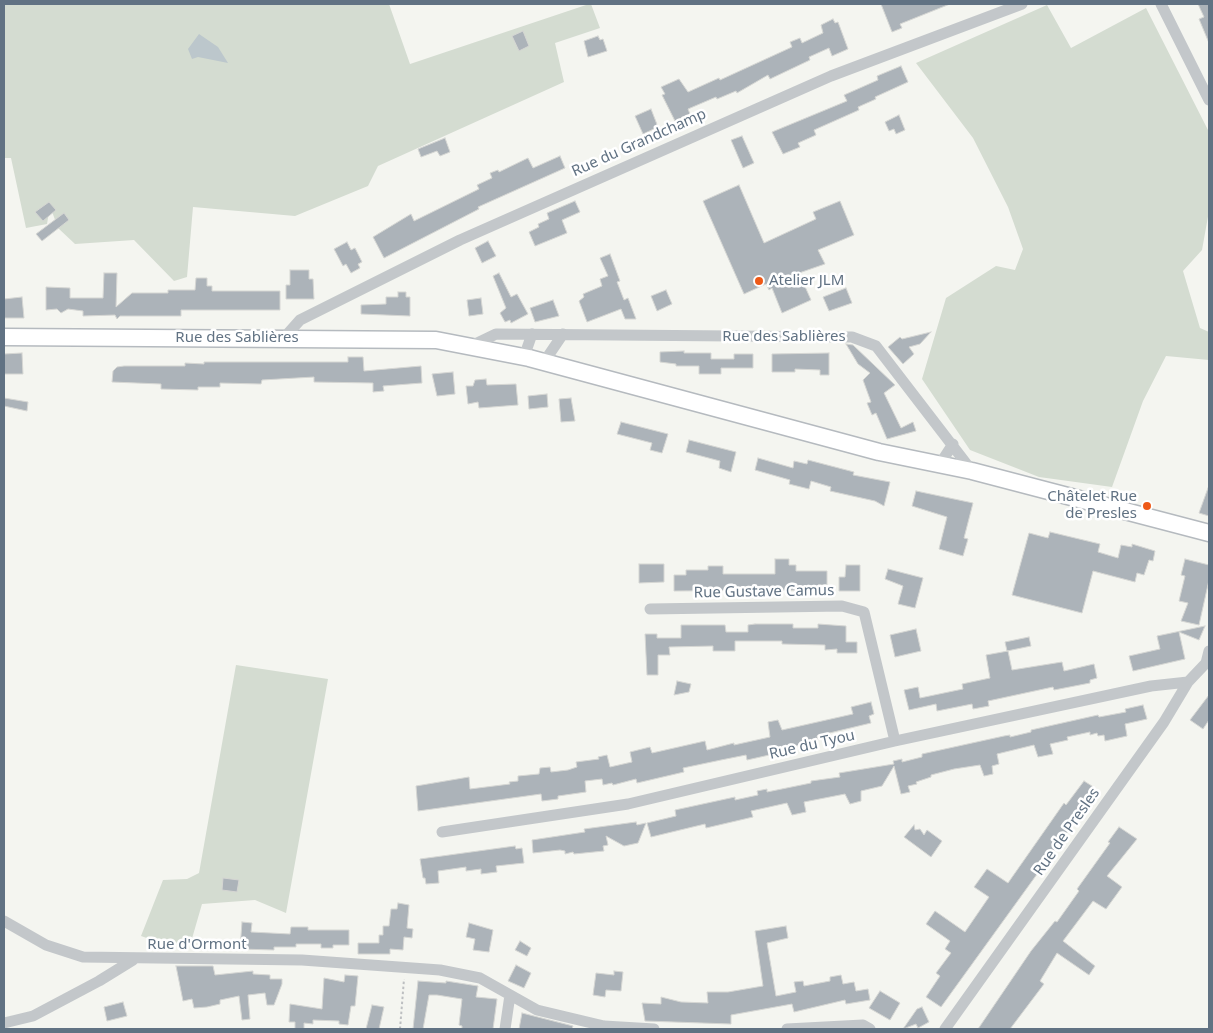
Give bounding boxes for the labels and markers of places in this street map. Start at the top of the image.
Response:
place label: Atelier JLM [769,272,844,290]
marker: Atelier JLM [753,275,765,287]
place label: Châtelet Rue de Presles [1047,488,1137,523]
marker: Châtelet Rue de Presles [1141,500,1153,512]

